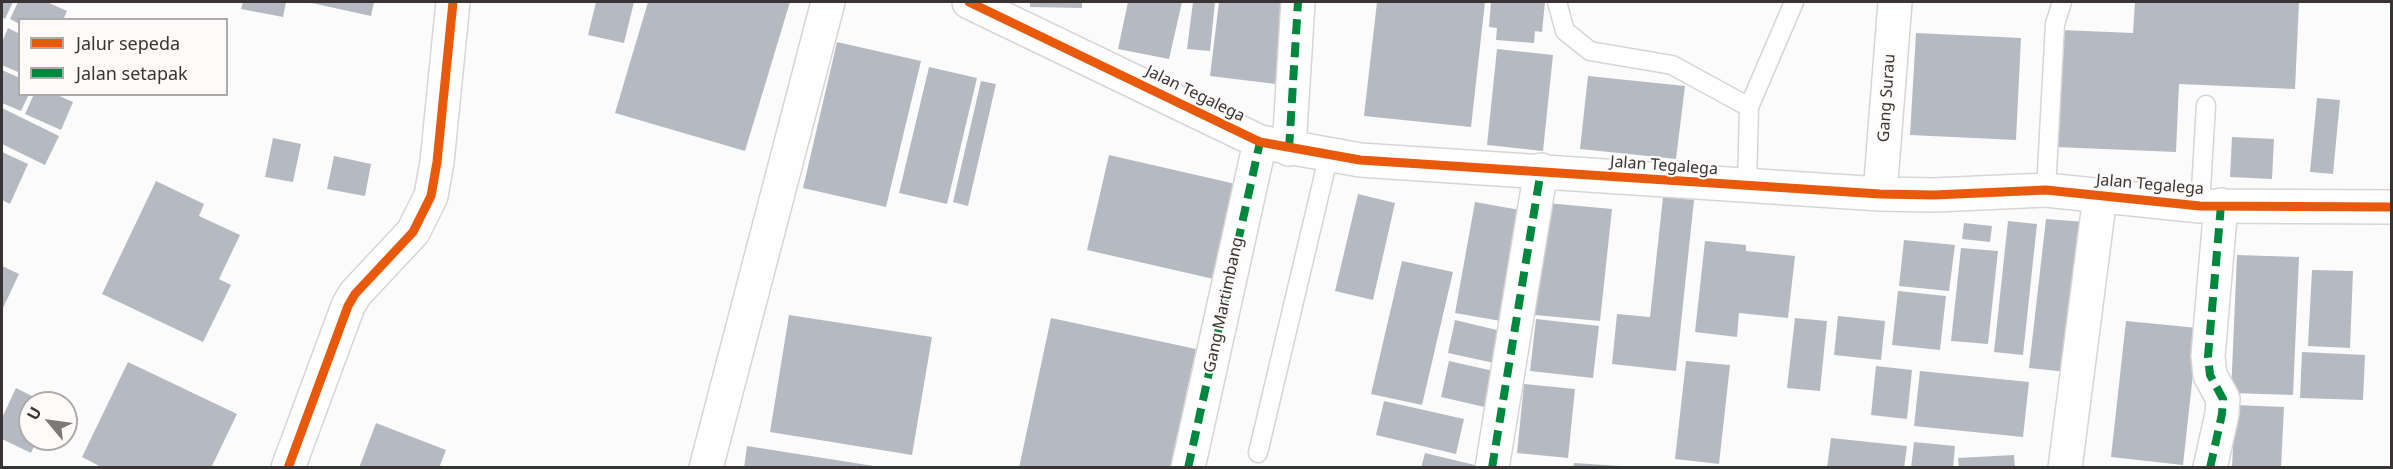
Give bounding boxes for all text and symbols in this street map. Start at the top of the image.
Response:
legend [18,18,228,96]
text: Jalur sepeda [76,31,180,55]
street label: Gang Surau [1874,53,1900,143]
text: Jalan setapak [76,61,188,85]
street label: Jalan Tegalega [1142,62,1248,126]
street label: Jalan Tegalega [1609,153,1719,179]
street label: Jalan Tegalega [2095,171,2205,199]
street label: Gang Martimbang [1200,236,1248,374]
north arrow [18,391,78,451]
text: U [21,403,47,424]

